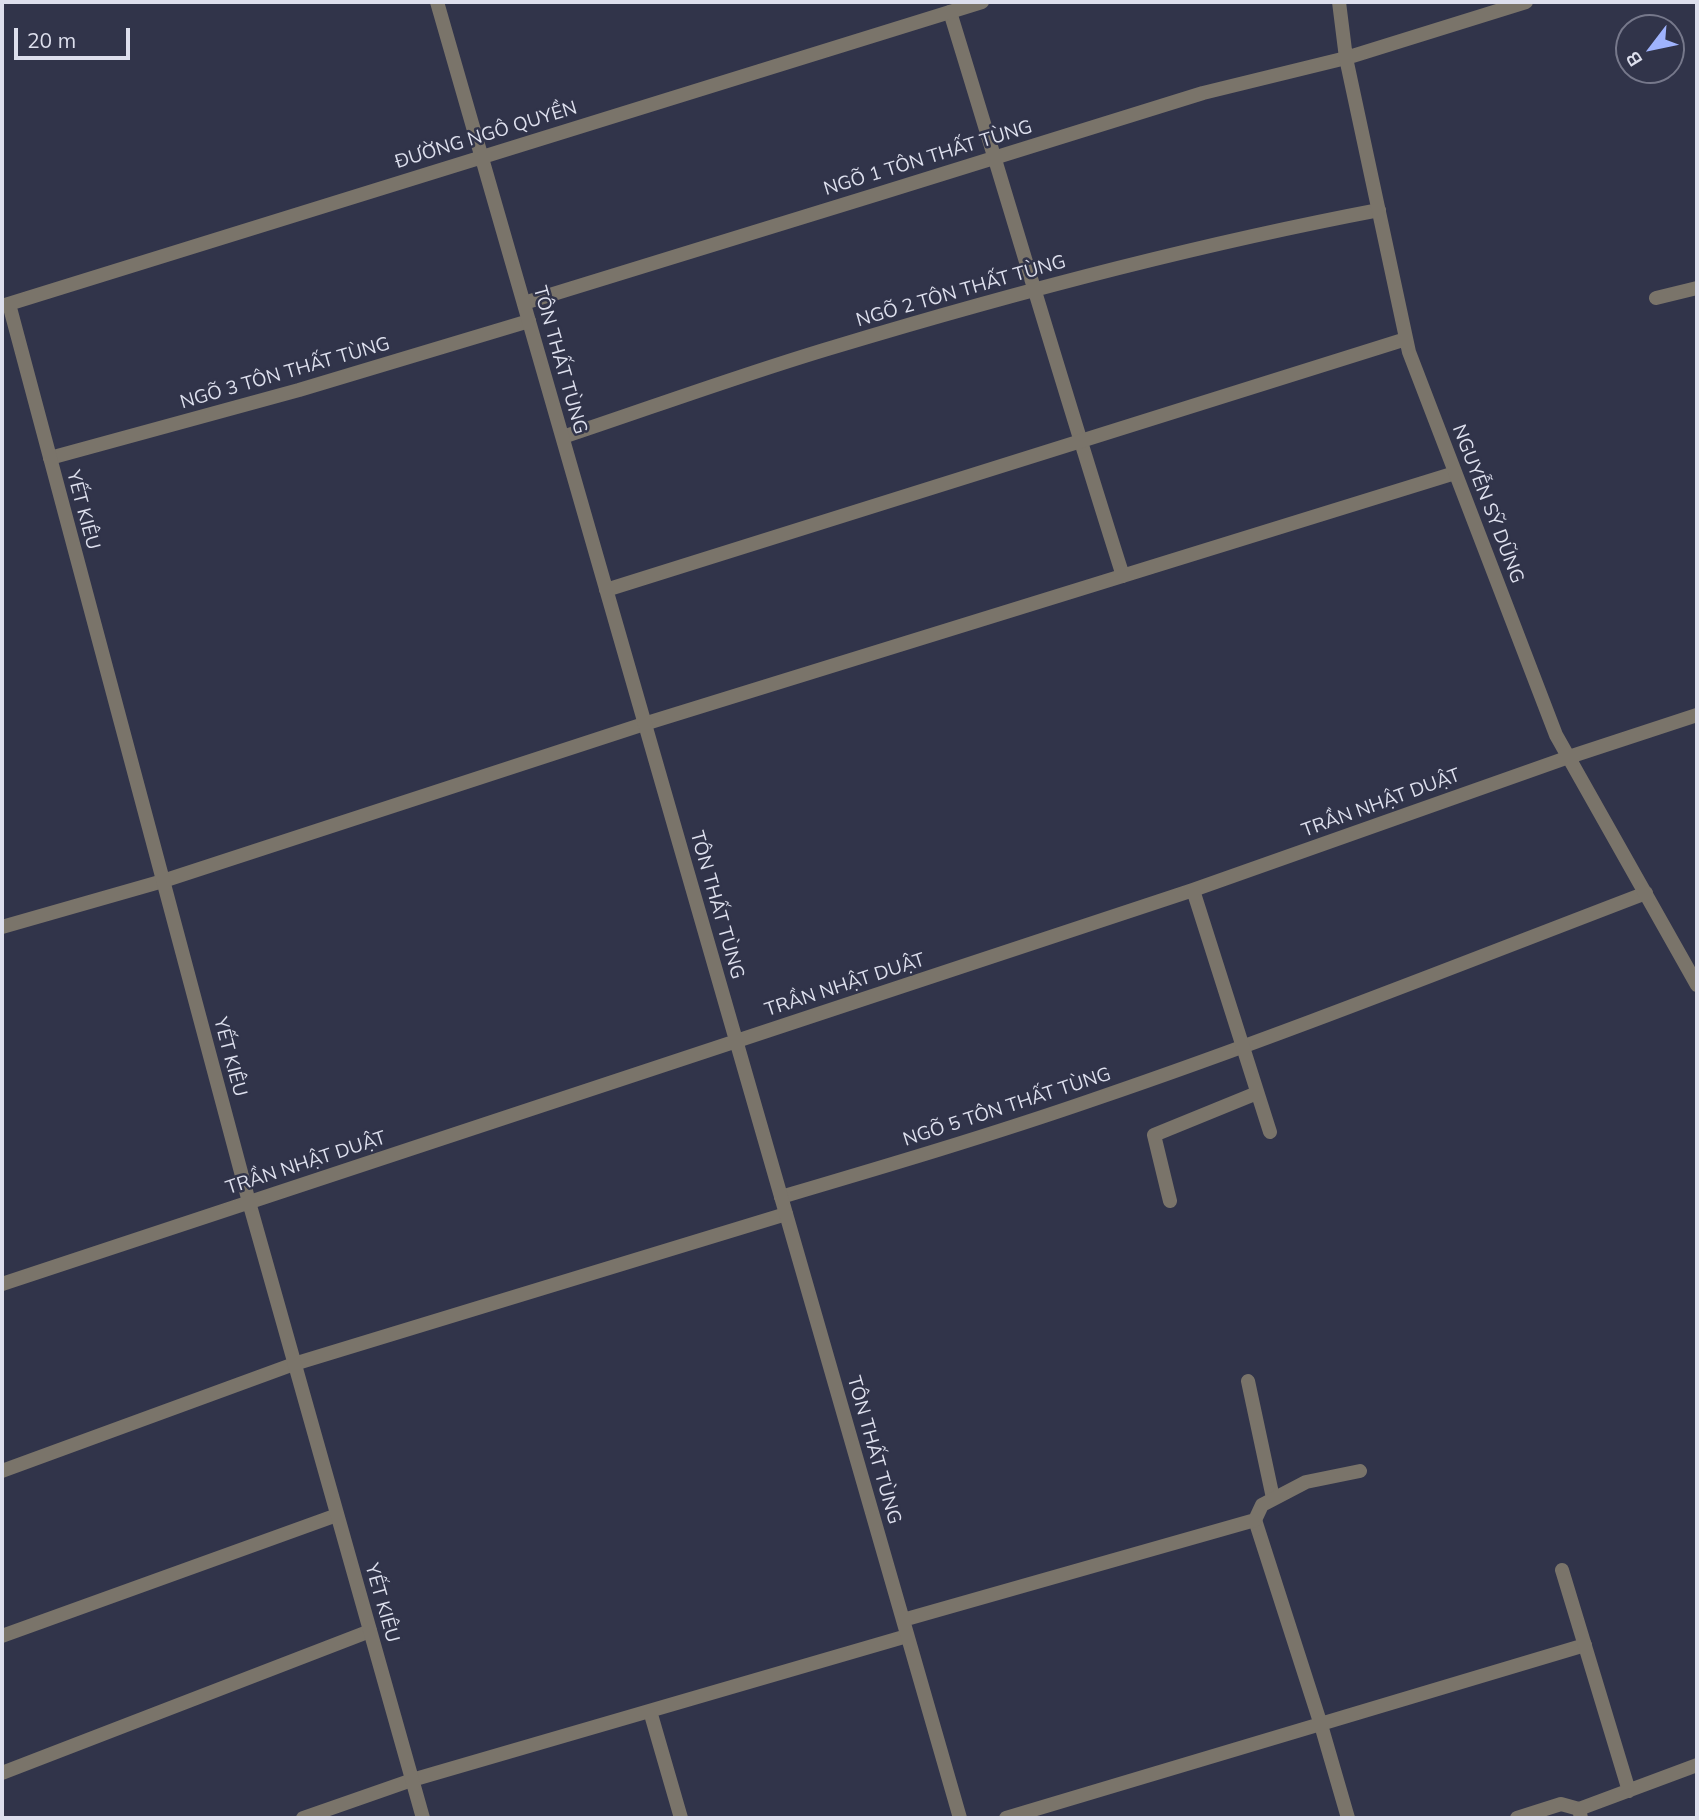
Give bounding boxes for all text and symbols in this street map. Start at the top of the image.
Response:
scale bar [18,14,133,58]
north arrow [1615,14,1685,84]
text: 20 m [27,27,76,53]
text: B [1620,47,1648,71]
street label: ĐƯỜNG NGÔ QUYỀN [392,96,580,174]
street label: NGÕ 1 TÔN THẤT TÙNG [821,115,1035,201]
street label: NGÕ 2 TÔN THẤT TÙNG [854,250,1068,332]
street label: TÔN THẤT TÙNG [528,283,592,437]
street label: NGÕ 3 TÔN THẤT TÙNG [178,332,392,414]
street label: NGUYỄN SỸ DŨNG [1447,421,1529,587]
street label: YẾT KIÊU [61,468,105,552]
street label: TRẦN NHẬT DUẬT [1299,764,1463,842]
street label: TÔN THẤT TÙNG [685,828,749,982]
street label: TRẦN NHẬT DUẬT [762,948,928,1022]
street label: YẾT KIÊU [208,1015,252,1099]
street label: NGÕ 5 TÔN THẤT TÙNG [900,1063,1114,1151]
street label: TRẦN NHẬT DUẬT [223,1126,389,1200]
street label: TÔN THẤT TÙNG [842,1373,906,1527]
street label: YẾT KIÊU [360,1561,404,1645]

